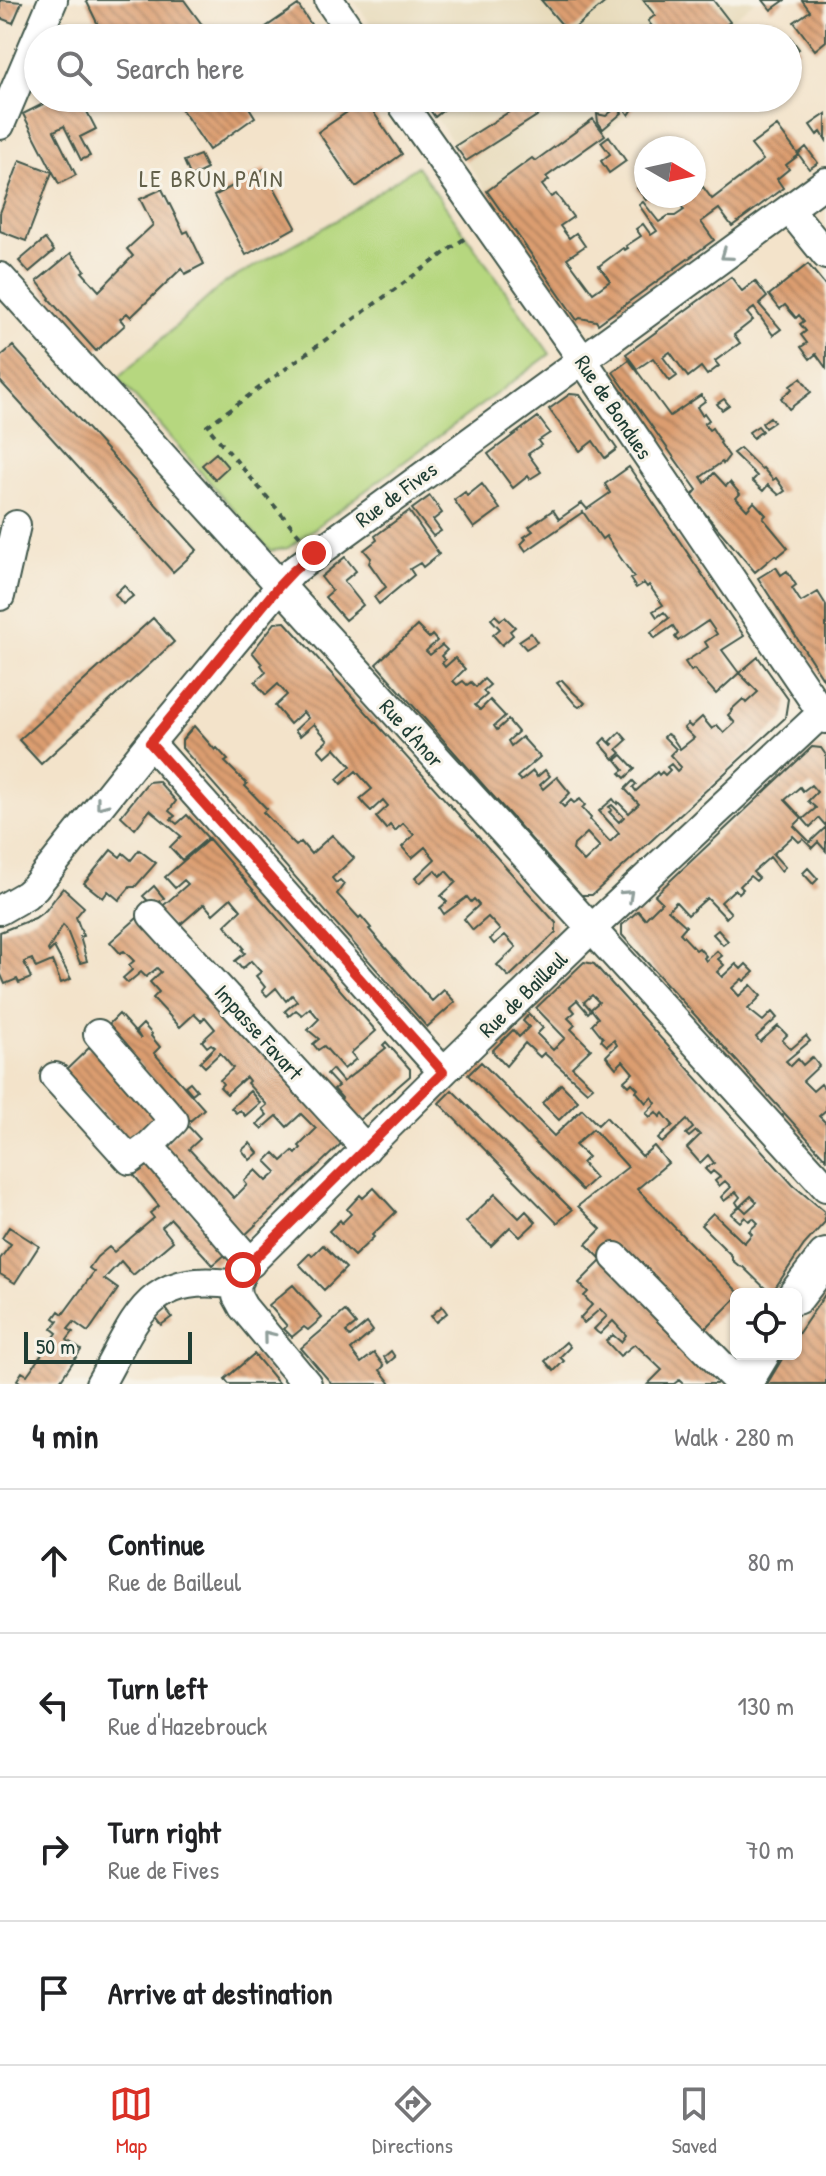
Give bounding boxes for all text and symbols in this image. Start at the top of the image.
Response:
search box [24,24,802,112]
icon: search [52,46,96,90]
text: Search here [116,48,244,88]
north arrow [634,136,706,208]
district label: LE BRUN PAIN [139,162,285,194]
one-way arrow [720,245,734,260]
street label: Rue de Bondues [568,349,660,465]
street label: Rue de Fives [349,454,443,534]
route end [296,535,332,571]
street label: Rue d'Anor [373,692,451,774]
one-way arrow [97,795,111,810]
one-way arrow [618,890,633,904]
street label: Rue de Bailleul [472,944,574,1044]
street label: Impasse Favart [208,978,310,1087]
route start [225,1252,261,1288]
map controls [730,1288,802,1360]
button: locate [730,1288,802,1360]
scale bar [24,1328,192,1364]
text: 50 m [36,1331,75,1361]
one-way arrow [263,1331,278,1346]
text: 4 min [32,1413,99,1459]
text: Walk · 280 m [674,1419,794,1454]
text: Continue [108,1524,205,1564]
icon: ahead [32,1539,76,1583]
text: 80 m [747,1544,794,1579]
text: Rue de Bailleul [108,1564,241,1599]
text: Turn left [108,1668,207,1708]
icon: left [32,1683,76,1727]
text: 130 m [738,1688,794,1723]
text: Rue d'Hazebrouck [108,1708,267,1743]
text: Turn right [108,1812,221,1852]
icon: right [32,1827,76,1871]
text: 70 m [746,1832,794,1867]
text: Rue de Fives [108,1852,219,1887]
icon: arrive [32,1971,76,2015]
text: Arrive at destination [108,1973,333,2013]
tab: Map [109,2082,153,2160]
tab: Directions [372,2082,453,2160]
tab: Saved [672,2082,717,2160]

